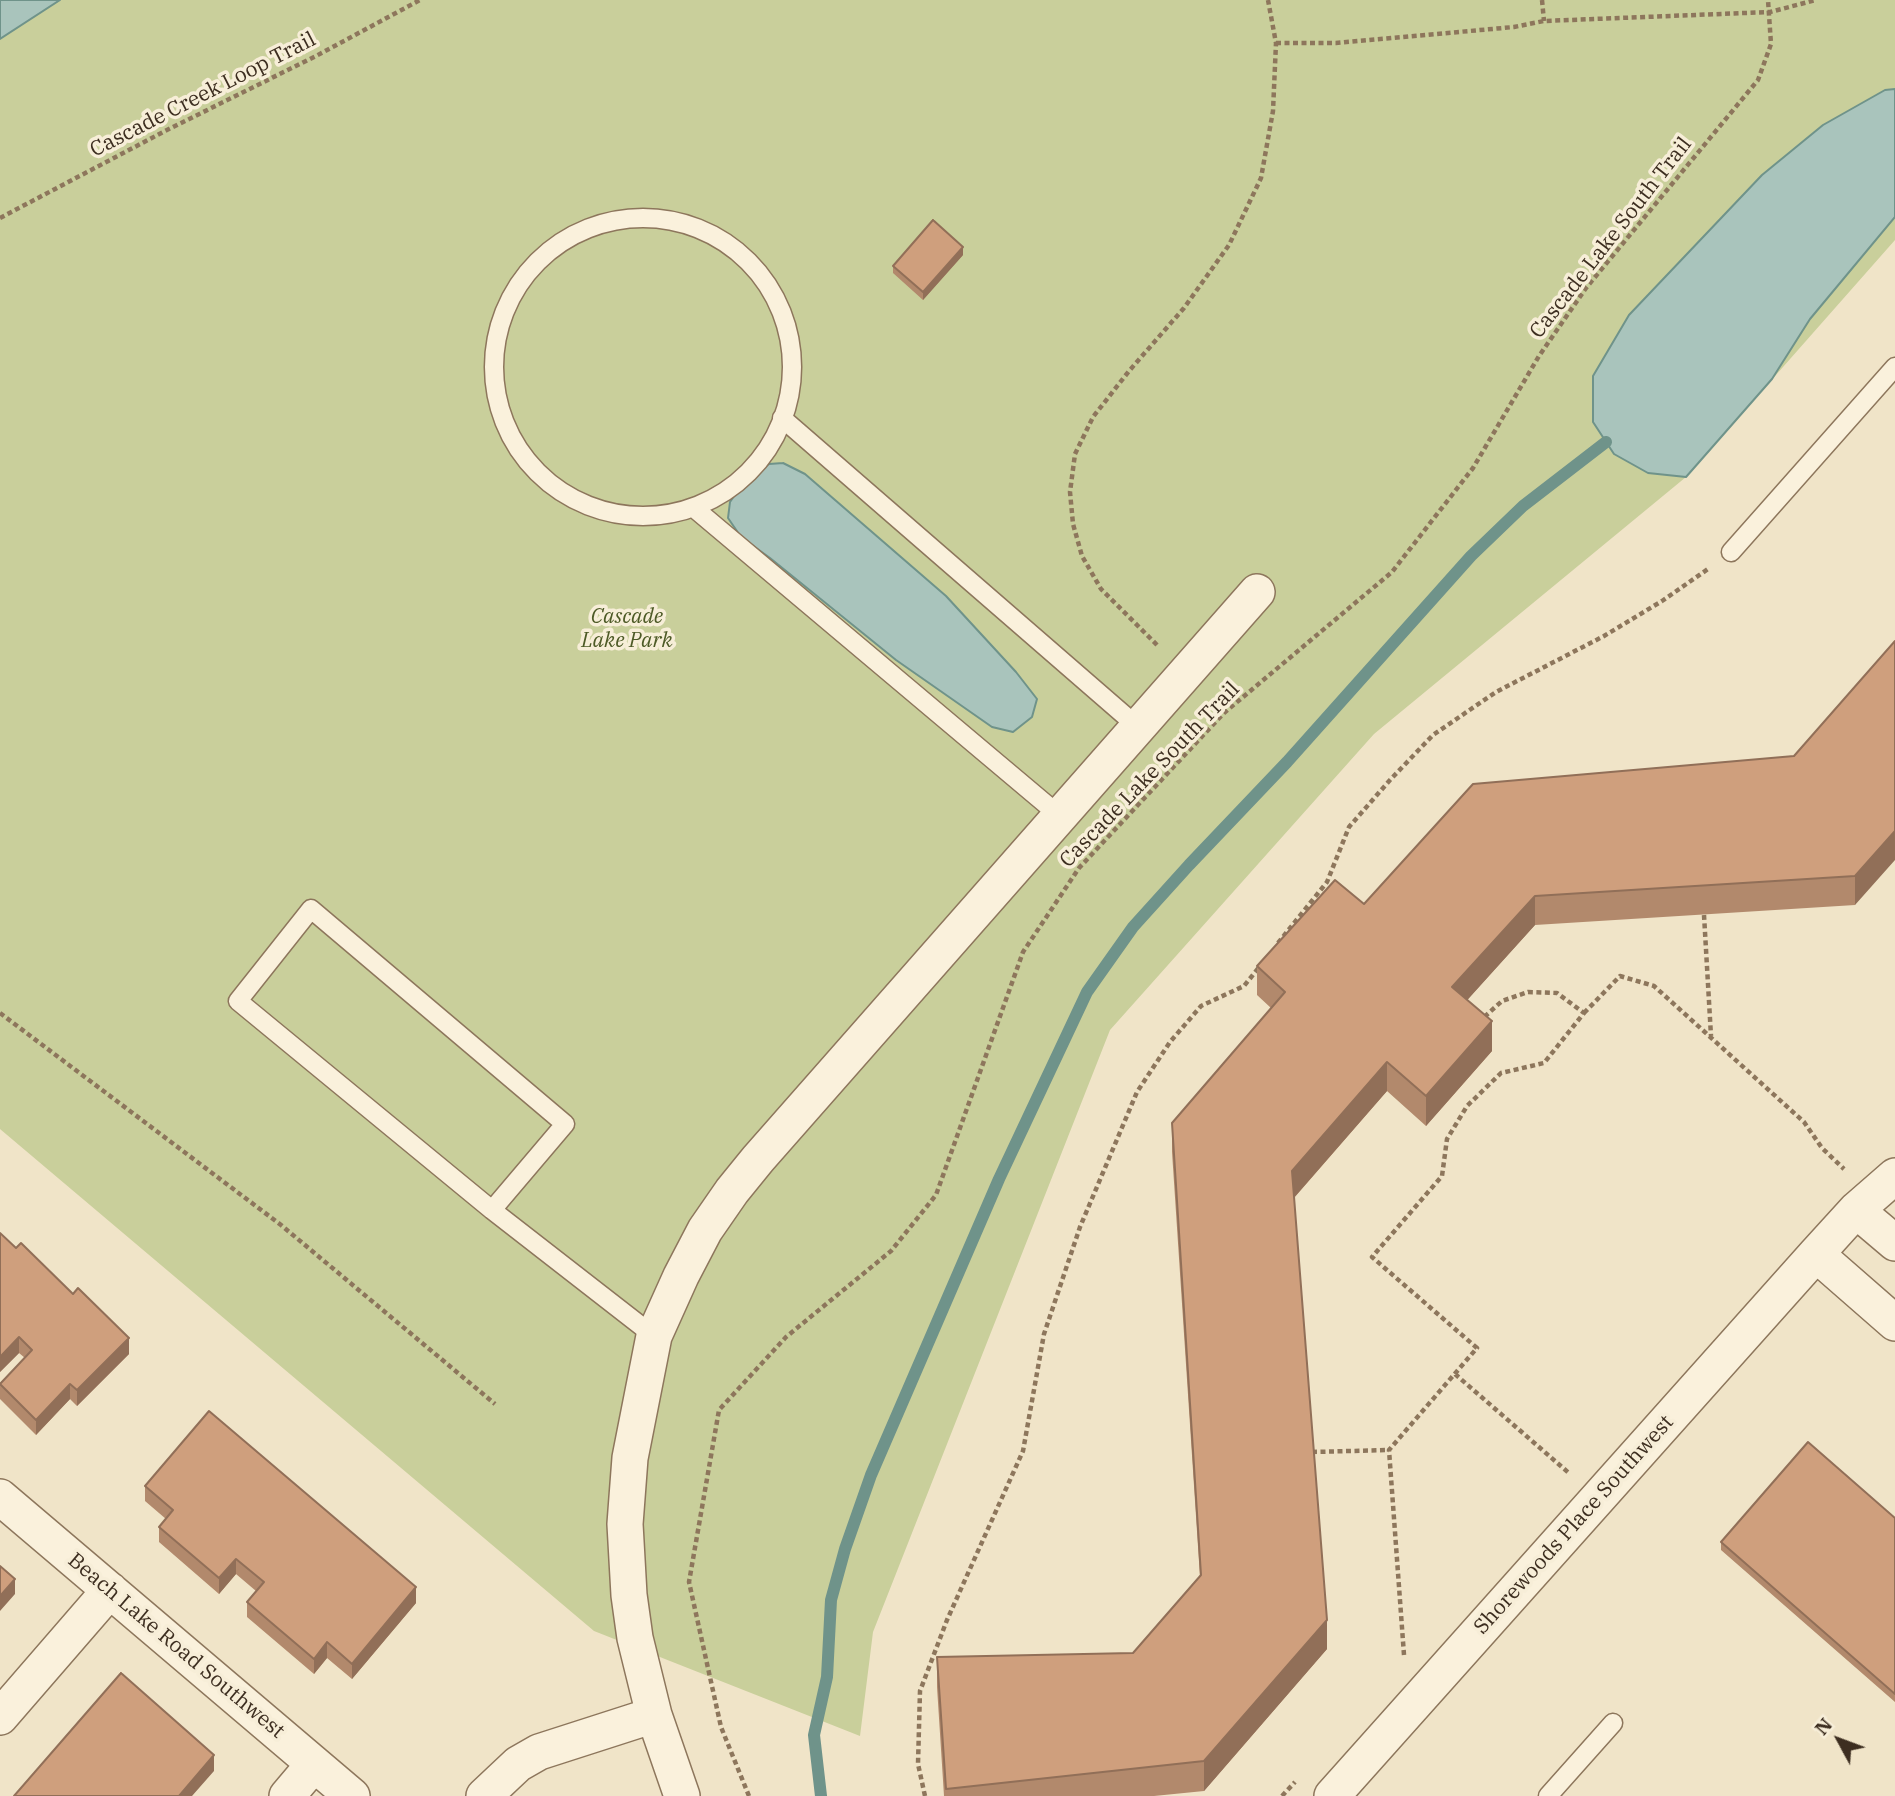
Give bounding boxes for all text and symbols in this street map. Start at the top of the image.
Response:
street label: Cascade Creek Loop Trail [86,27,320,163]
street label: Cascade Lake South Trail [1525,133,1697,343]
park label: Cascade Lake Park [581,604,673,654]
street label: Cascade Lake South Trail [1055,677,1245,873]
street label: Shorewoods Place Southwest [1469,1410,1679,1640]
street label: Beach Lake Road Southwest [62,1548,290,1744]
north arrow [1804,1705,1874,1775]
text: N [1809,1713,1837,1740]

